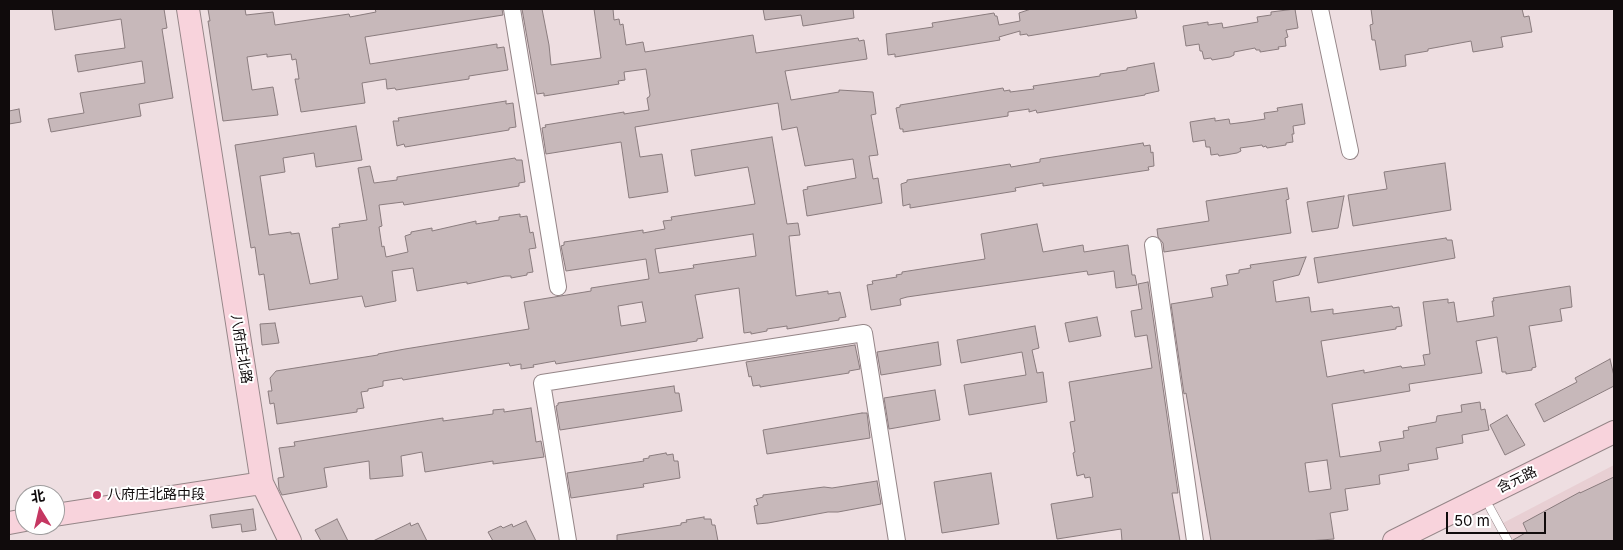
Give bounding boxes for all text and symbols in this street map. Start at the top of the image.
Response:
street label: 八府庄北路 [227,313,255,385]
street label: 含元路 [1494,463,1540,497]
north arrow [15,485,65,535]
text: 北 [29,486,46,505]
place label: 八府庄北路中段 [107,487,205,503]
marker: 八府庄北路中段 [91,489,103,501]
scale bar [1448,502,1548,534]
text: 50 m [1454,511,1490,530]

